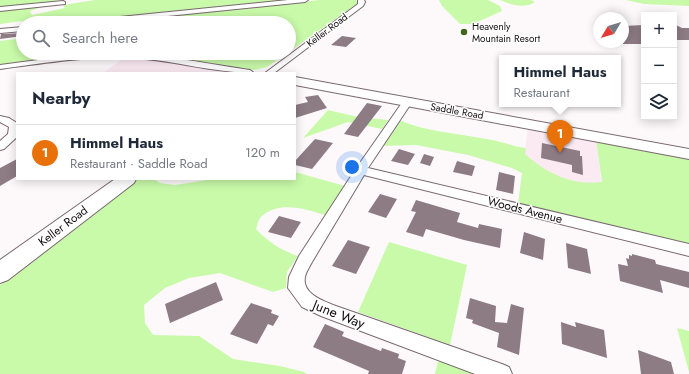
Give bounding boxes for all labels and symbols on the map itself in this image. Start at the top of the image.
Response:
street label: Keller Road [303,9,351,51]
north arrow [593,12,629,48]
place label: Heavenly Mountain Resort [472,19,541,46]
marker: Heavenly Mountain Resort [459,27,469,37]
street label: Saddle Road [429,99,485,123]
pin: 1 [547,120,573,153]
your location [342,157,362,177]
street label: Woods Avenue [486,192,564,228]
street label: Keller Road [34,201,92,251]
street label: June Way [308,294,369,334]

